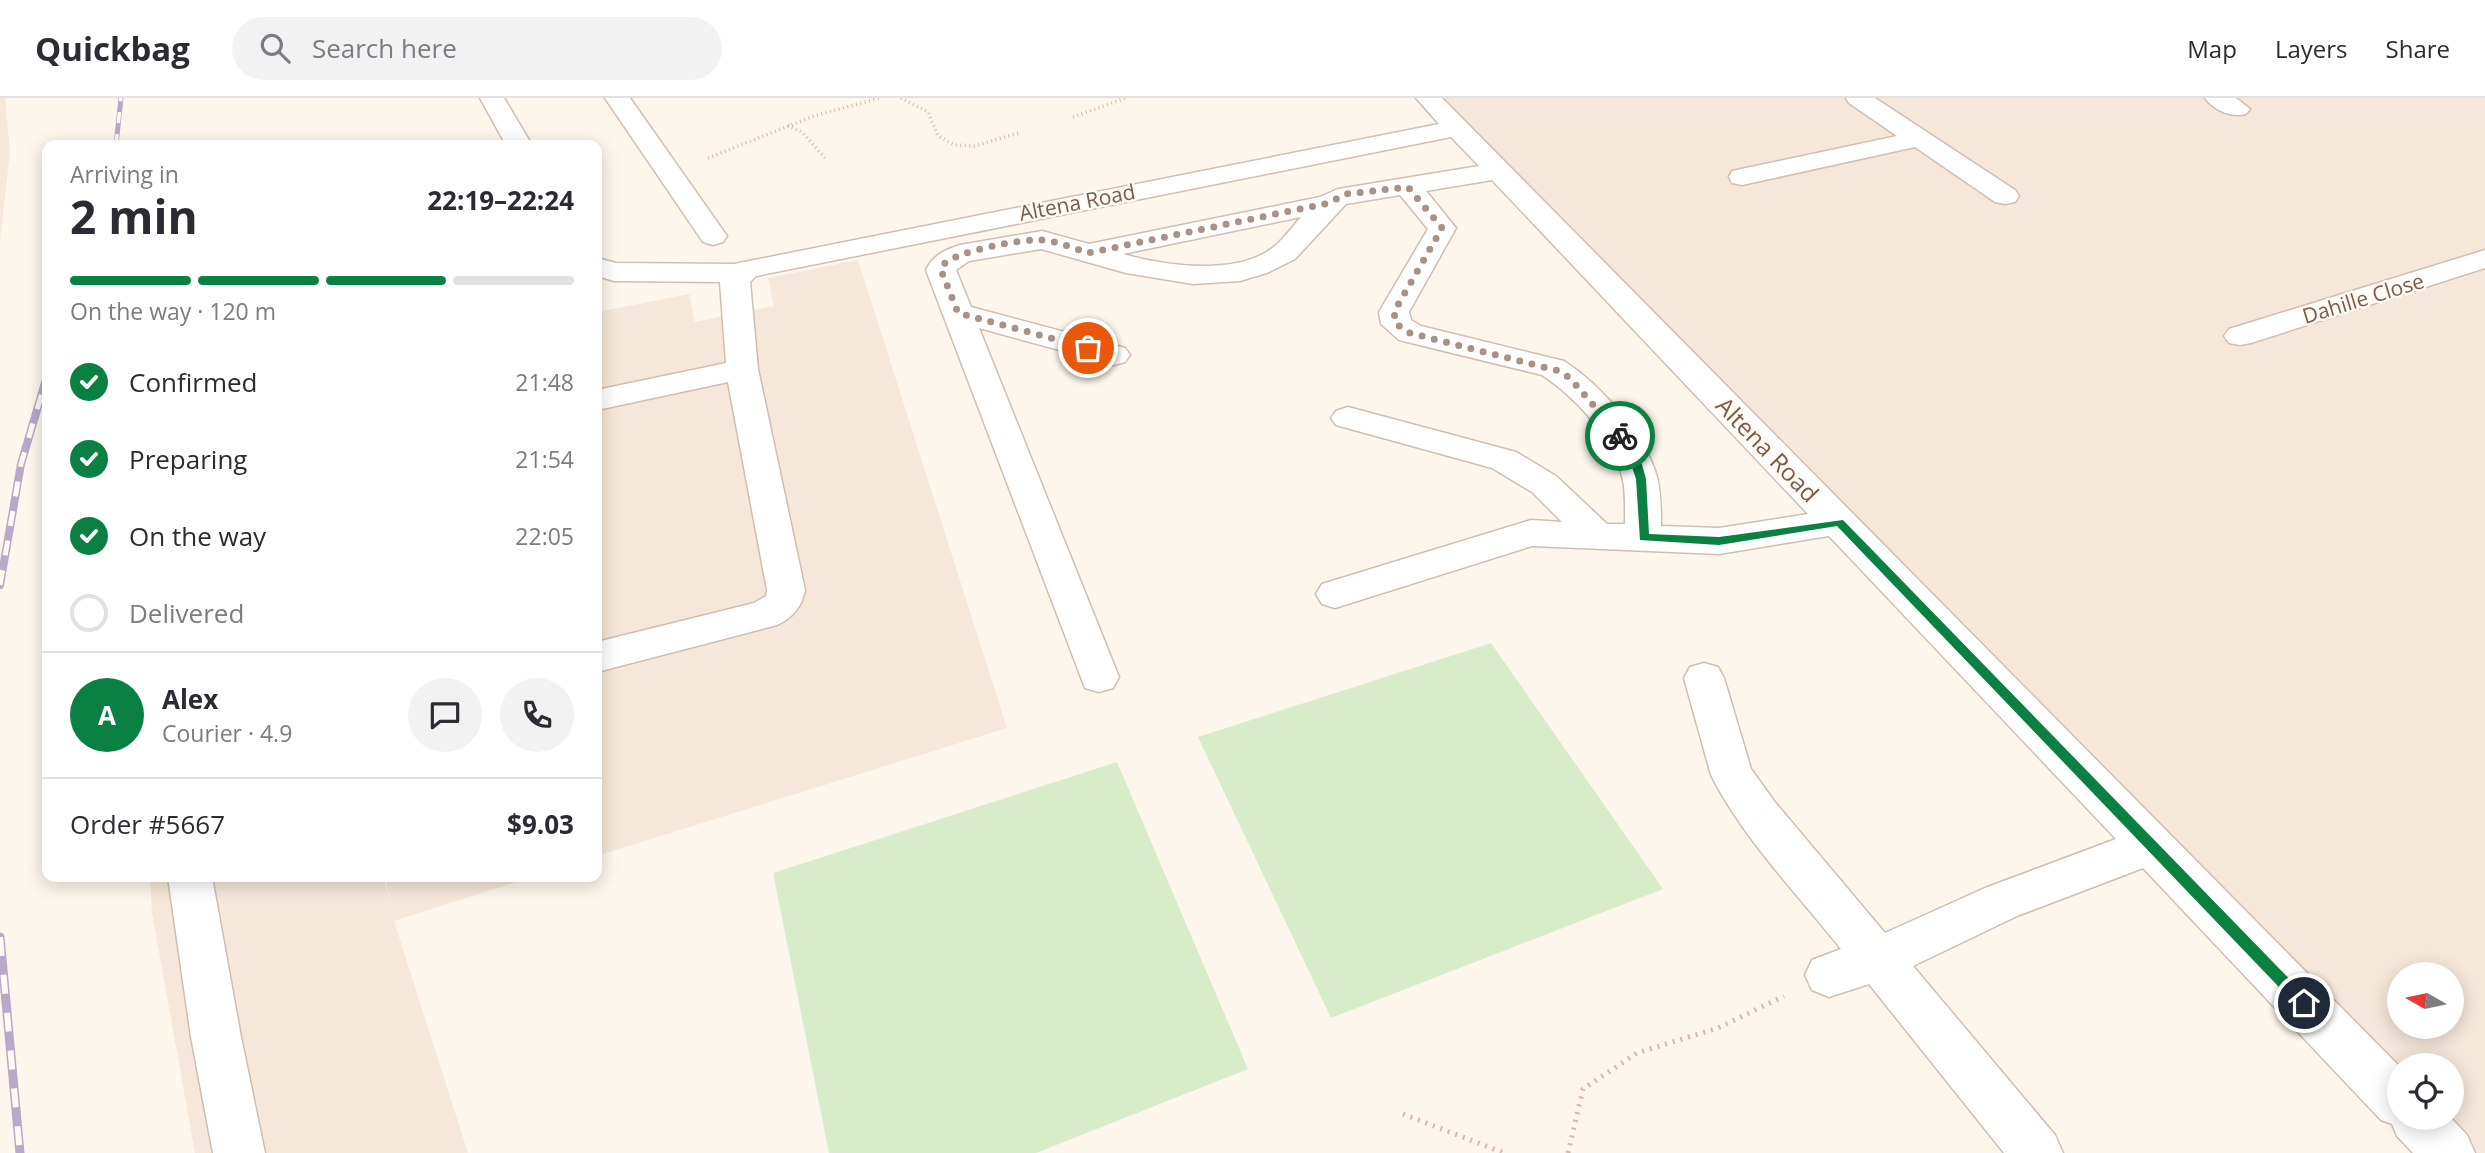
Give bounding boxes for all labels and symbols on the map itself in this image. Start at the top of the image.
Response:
street label: Altena Road [1016,177,1138,227]
street label: Dahille Close [2299,266,2427,330]
pin [1058,318,1118,378]
street label: Altena Road [1709,389,1827,509]
courier [1585,401,1655,471]
north arrow [2387,962,2464,1040]
pin [2274,973,2334,1033]

